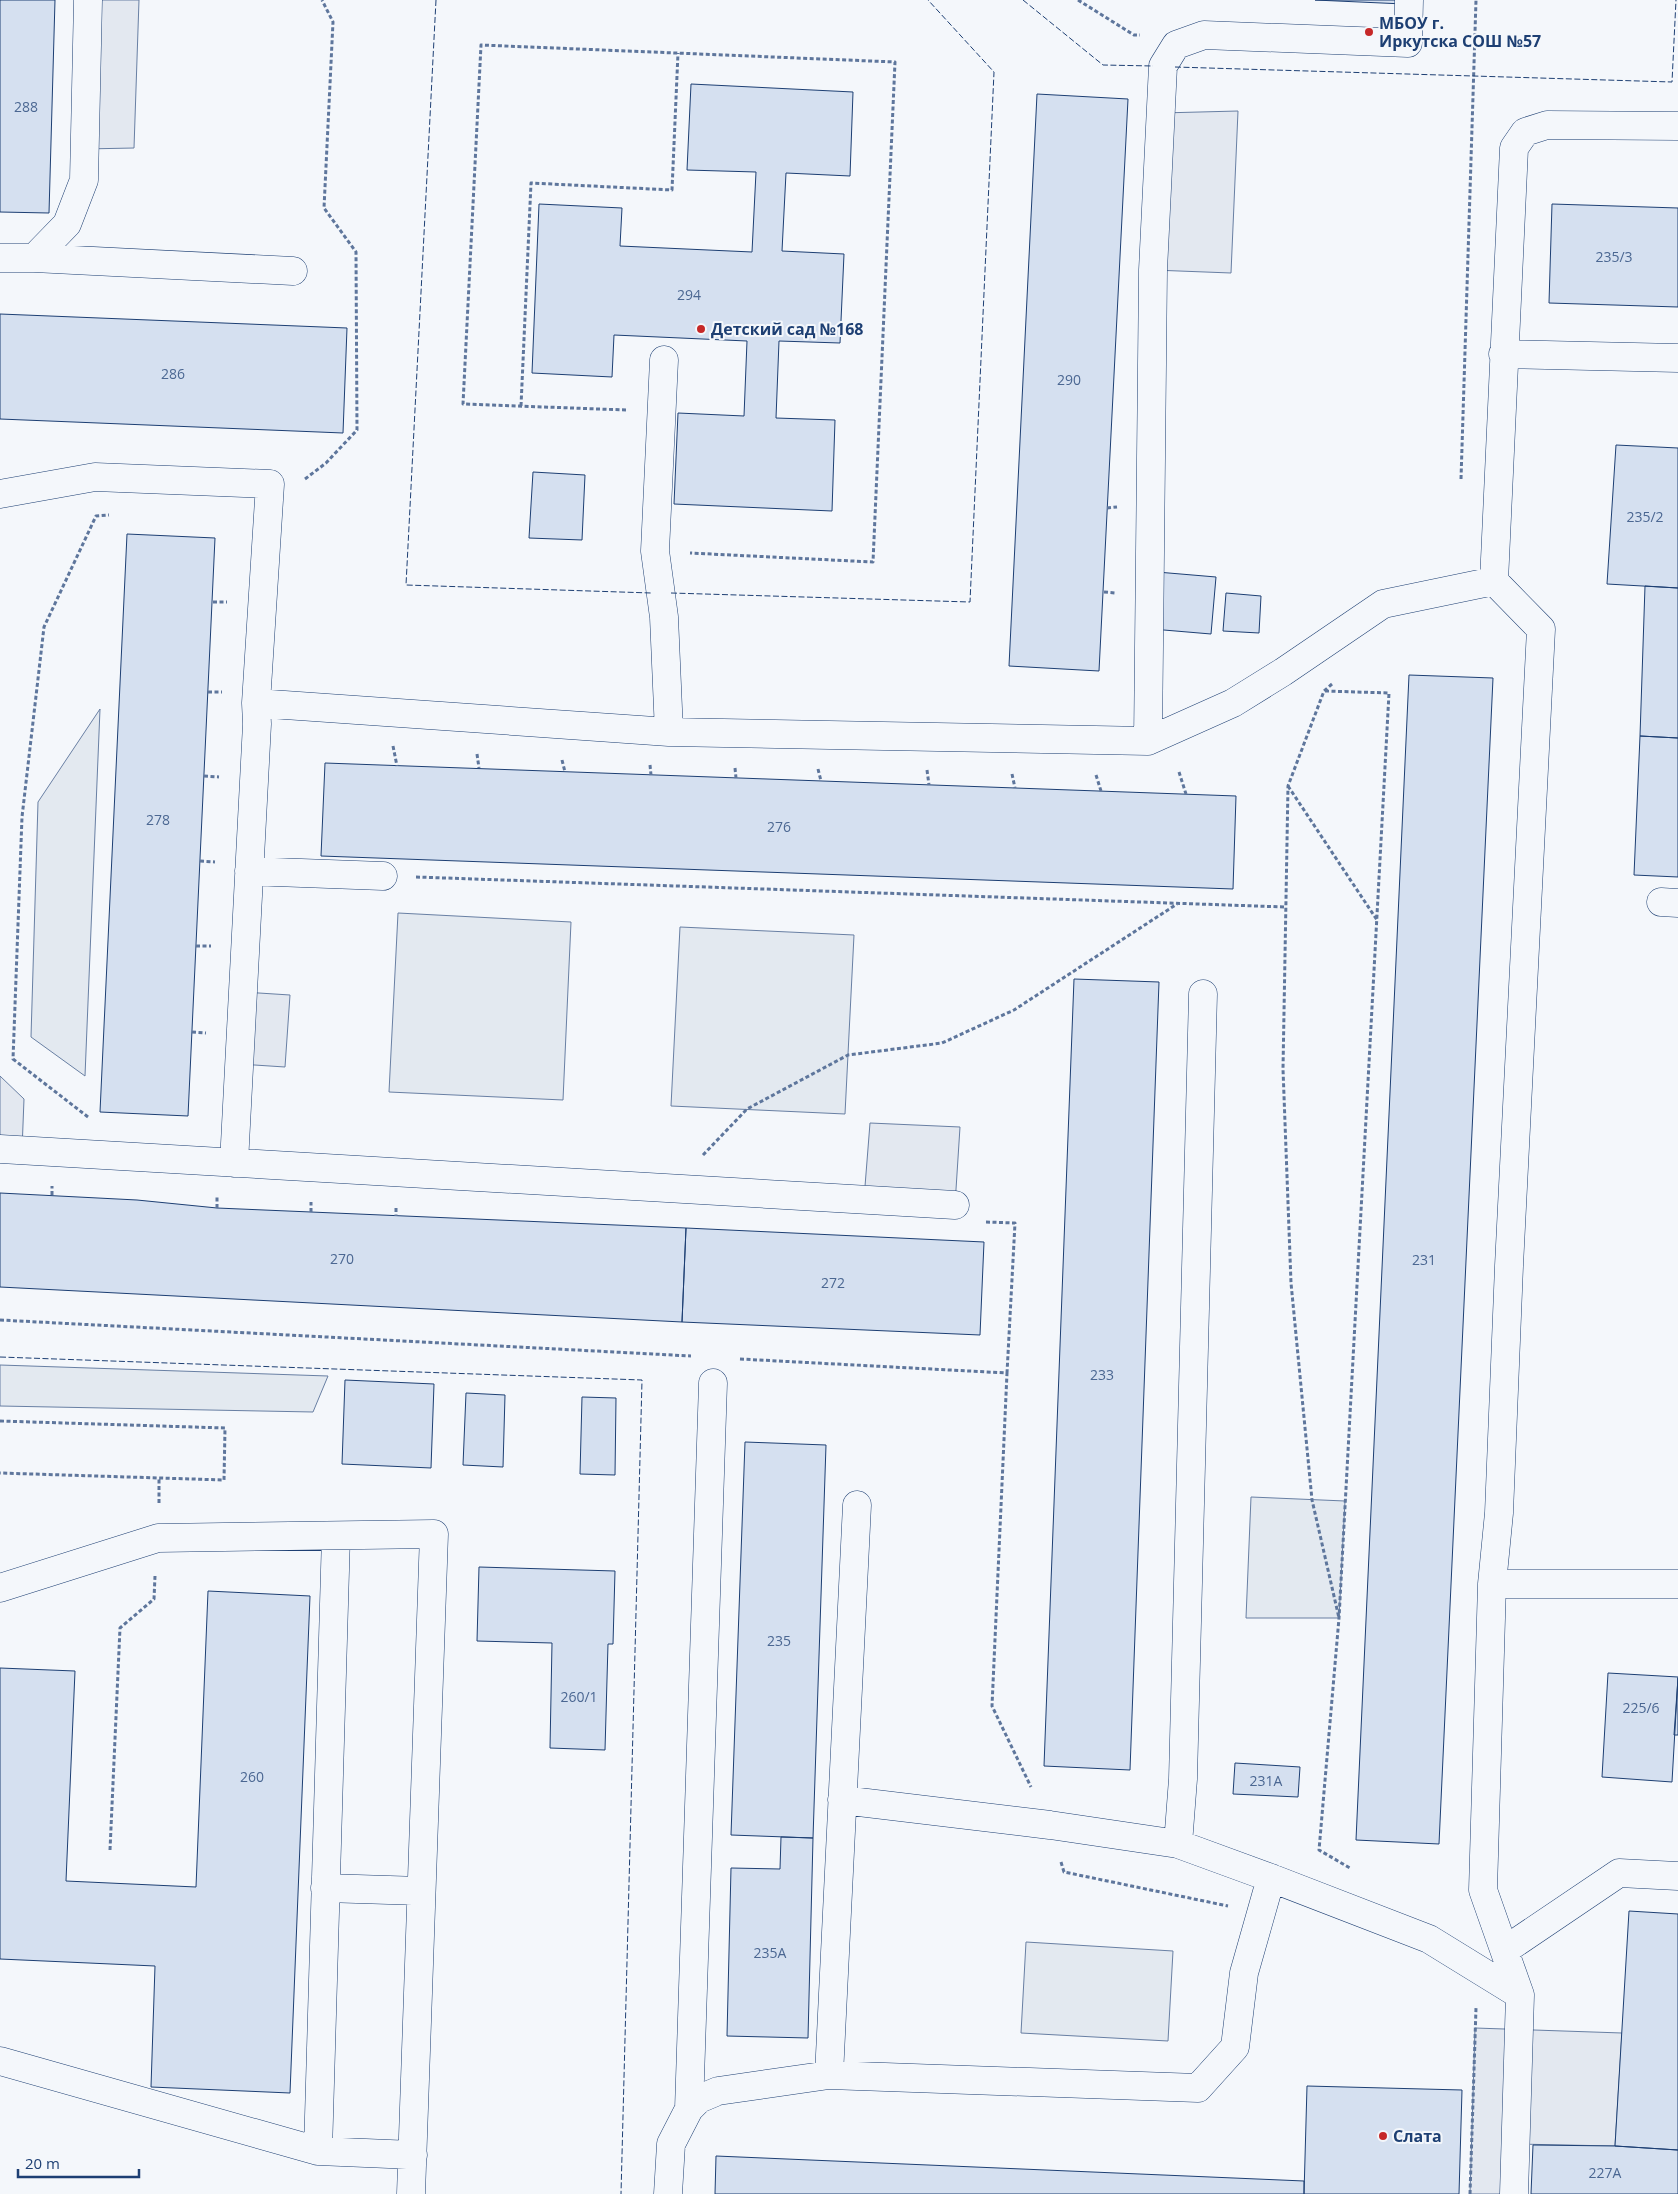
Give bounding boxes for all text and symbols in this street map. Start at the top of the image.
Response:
place label: МБОУ г. Иркутска СОШ №57 [1379,12,1541,52]
marker: МБОУ г. Иркутска СОШ №57 [1363,26,1375,38]
house number: 288 [14,97,38,116]
house number: 235/3 [1595,247,1633,266]
house number: 294 [677,285,701,304]
place label: Детский сад №168 [711,318,863,340]
marker: Детский сад №168 [695,323,707,335]
house number: 286 [161,364,185,383]
house number: 290 [1057,370,1081,389]
house number: 235/2 [1626,507,1664,526]
house number: 278 [146,810,170,829]
house number: 276 [767,817,791,836]
house number: 270 [330,1249,354,1268]
house number: 231 [1412,1250,1436,1269]
house number: 272 [821,1273,845,1292]
house number: 233 [1090,1365,1114,1384]
house number: 235 [767,1631,791,1650]
house number: 260/1 [560,1687,598,1706]
house number: 225/6 [1622,1698,1660,1717]
house number: 260 [240,1767,264,1786]
house number: 231А [1250,1771,1283,1790]
house number: 235А [754,1943,787,1962]
place label: Слата [1393,2125,1442,2147]
marker: Слата [1377,2130,1389,2142]
scale bar [18,2146,139,2178]
text: 20 m [25,2153,60,2173]
house number: 227А [1589,2163,1622,2182]

